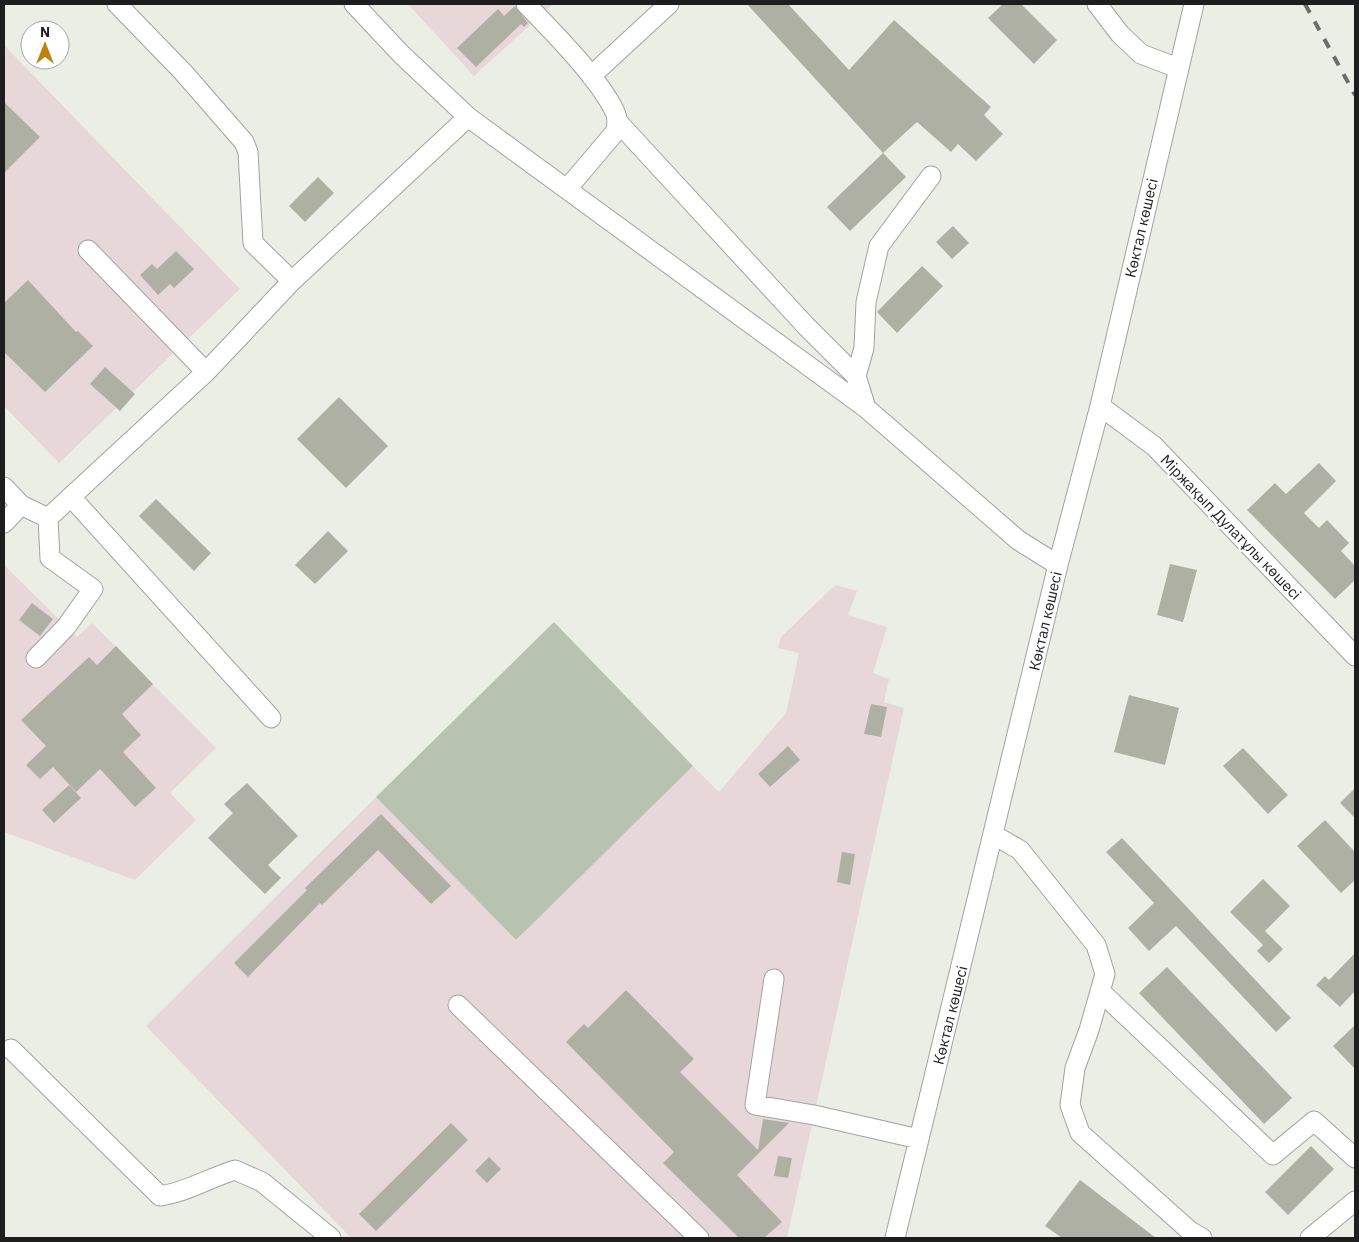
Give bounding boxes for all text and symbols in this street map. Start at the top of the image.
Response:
north arrow [20,20,70,70]
text: N [40,23,50,41]
street label: Көктал көшесі [1120,177,1162,279]
street label: Міржақып Дулатұлы көшесі [1157,450,1305,604]
street label: Көктал көшесі [1024,570,1066,672]
street label: Көктал көшесі [929,964,971,1066]

